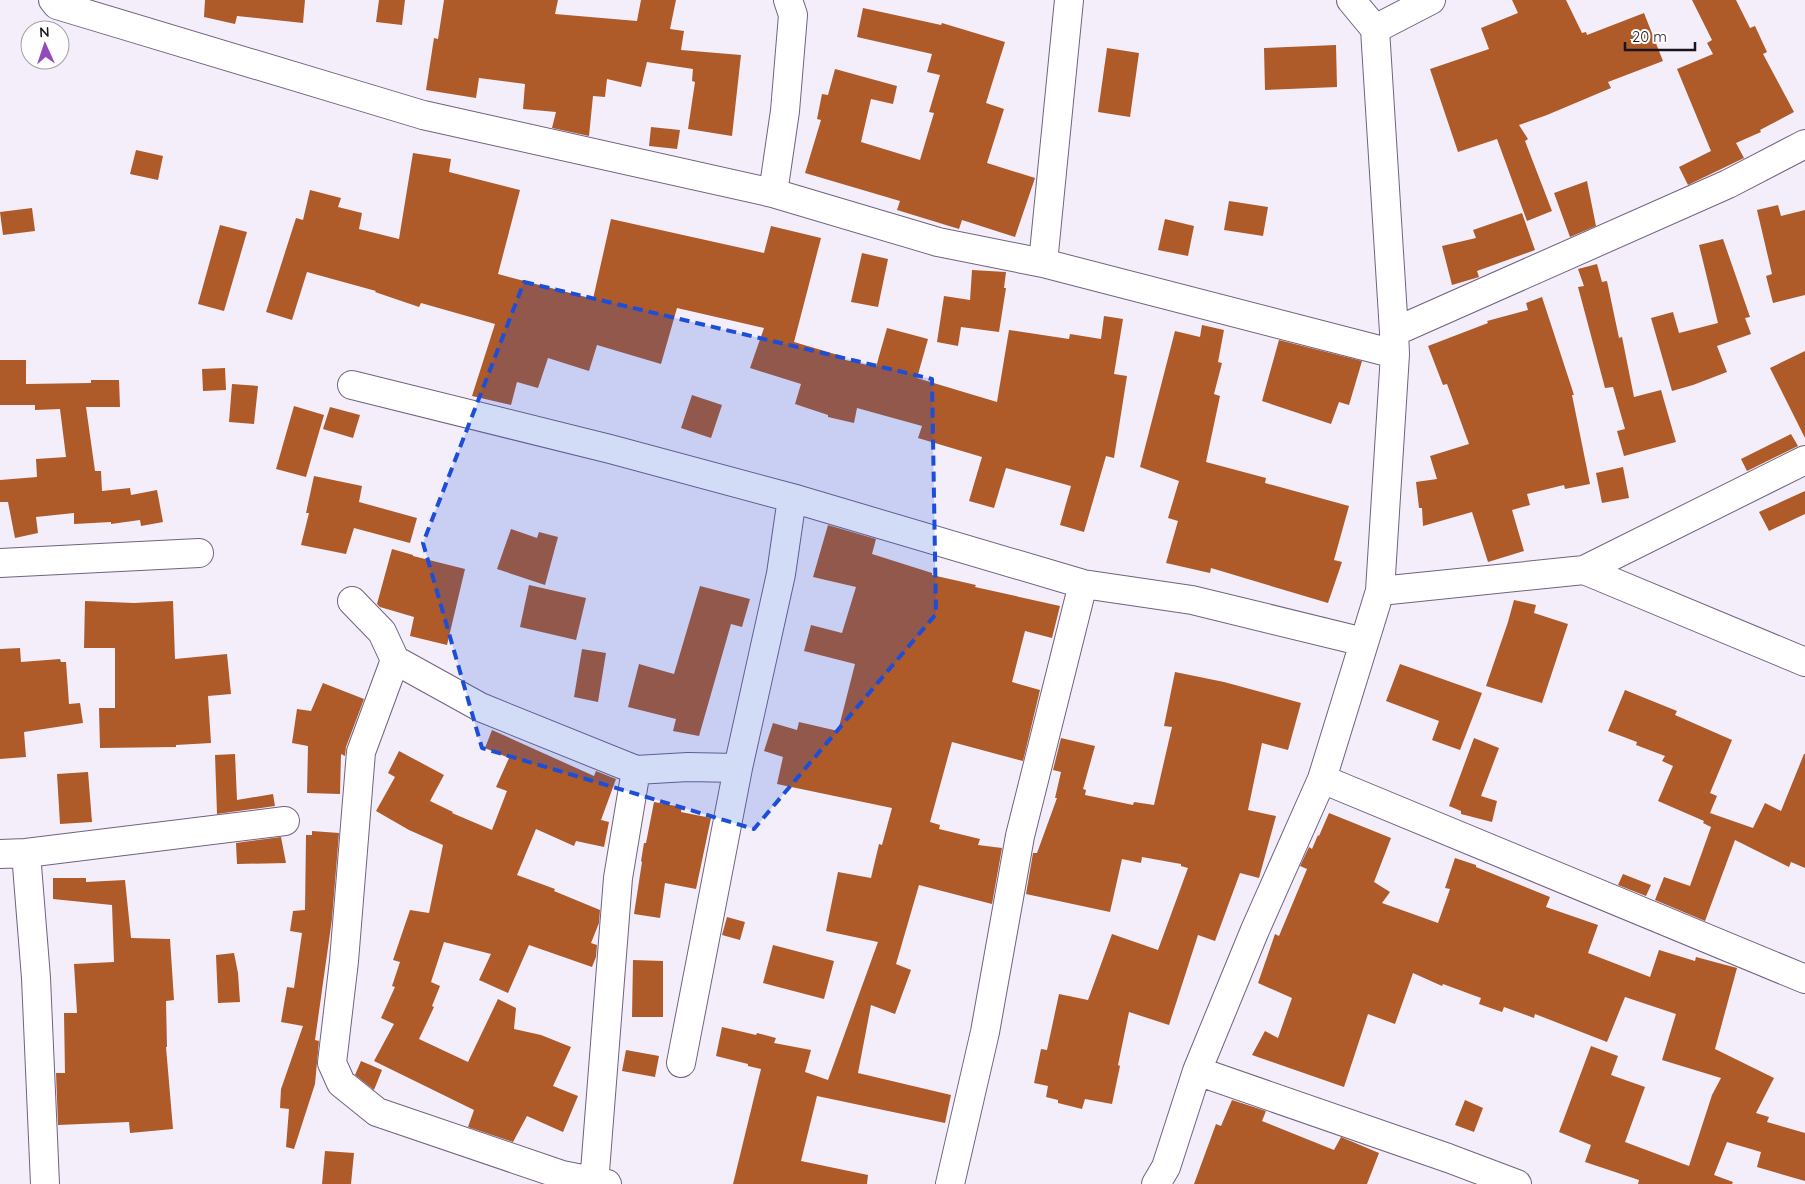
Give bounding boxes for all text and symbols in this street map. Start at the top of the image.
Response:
north arrow [20,20,70,70]
scale bar [1625,20,1695,52]
text: N [39,23,50,41]
text: 20 m [1632,27,1667,46]

